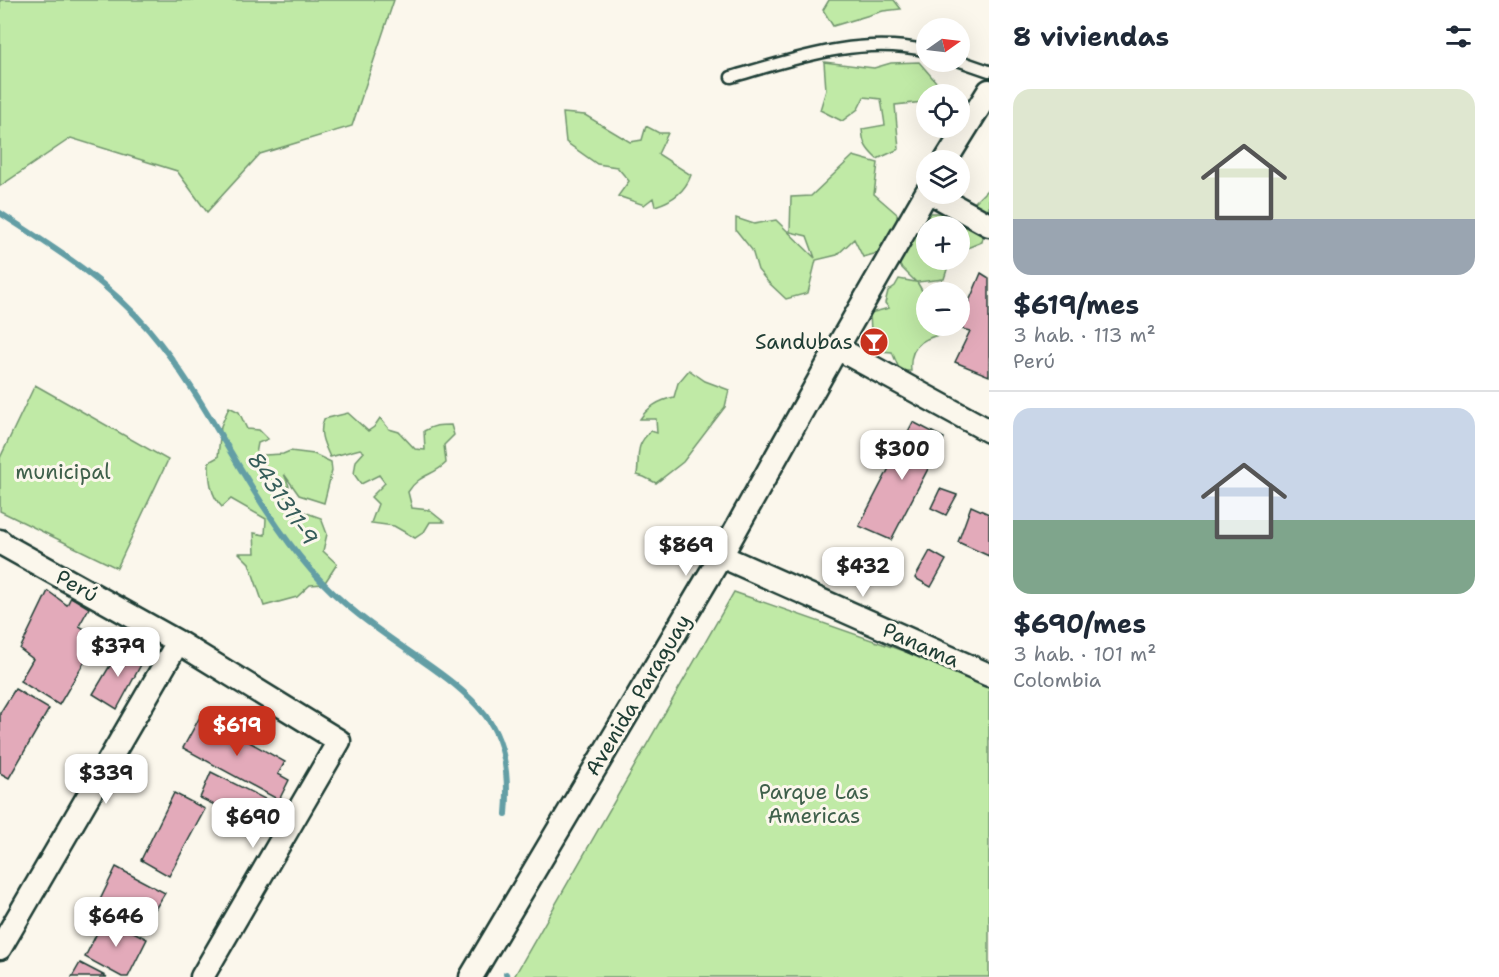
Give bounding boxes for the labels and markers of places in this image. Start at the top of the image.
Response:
bar icon: Sandubas [858,326,890,358]
place label: Sandubas [755,328,853,356]
pin: $300 [866,430,938,481]
pin: $869 [650,526,722,577]
pin: $432 [827,547,899,598]
pin: $379 [82,627,154,678]
pin: $619 [201,706,273,757]
pin: $339 [70,754,142,805]
pin: $690 [217,798,289,849]
pin: $646 [80,897,152,948]

